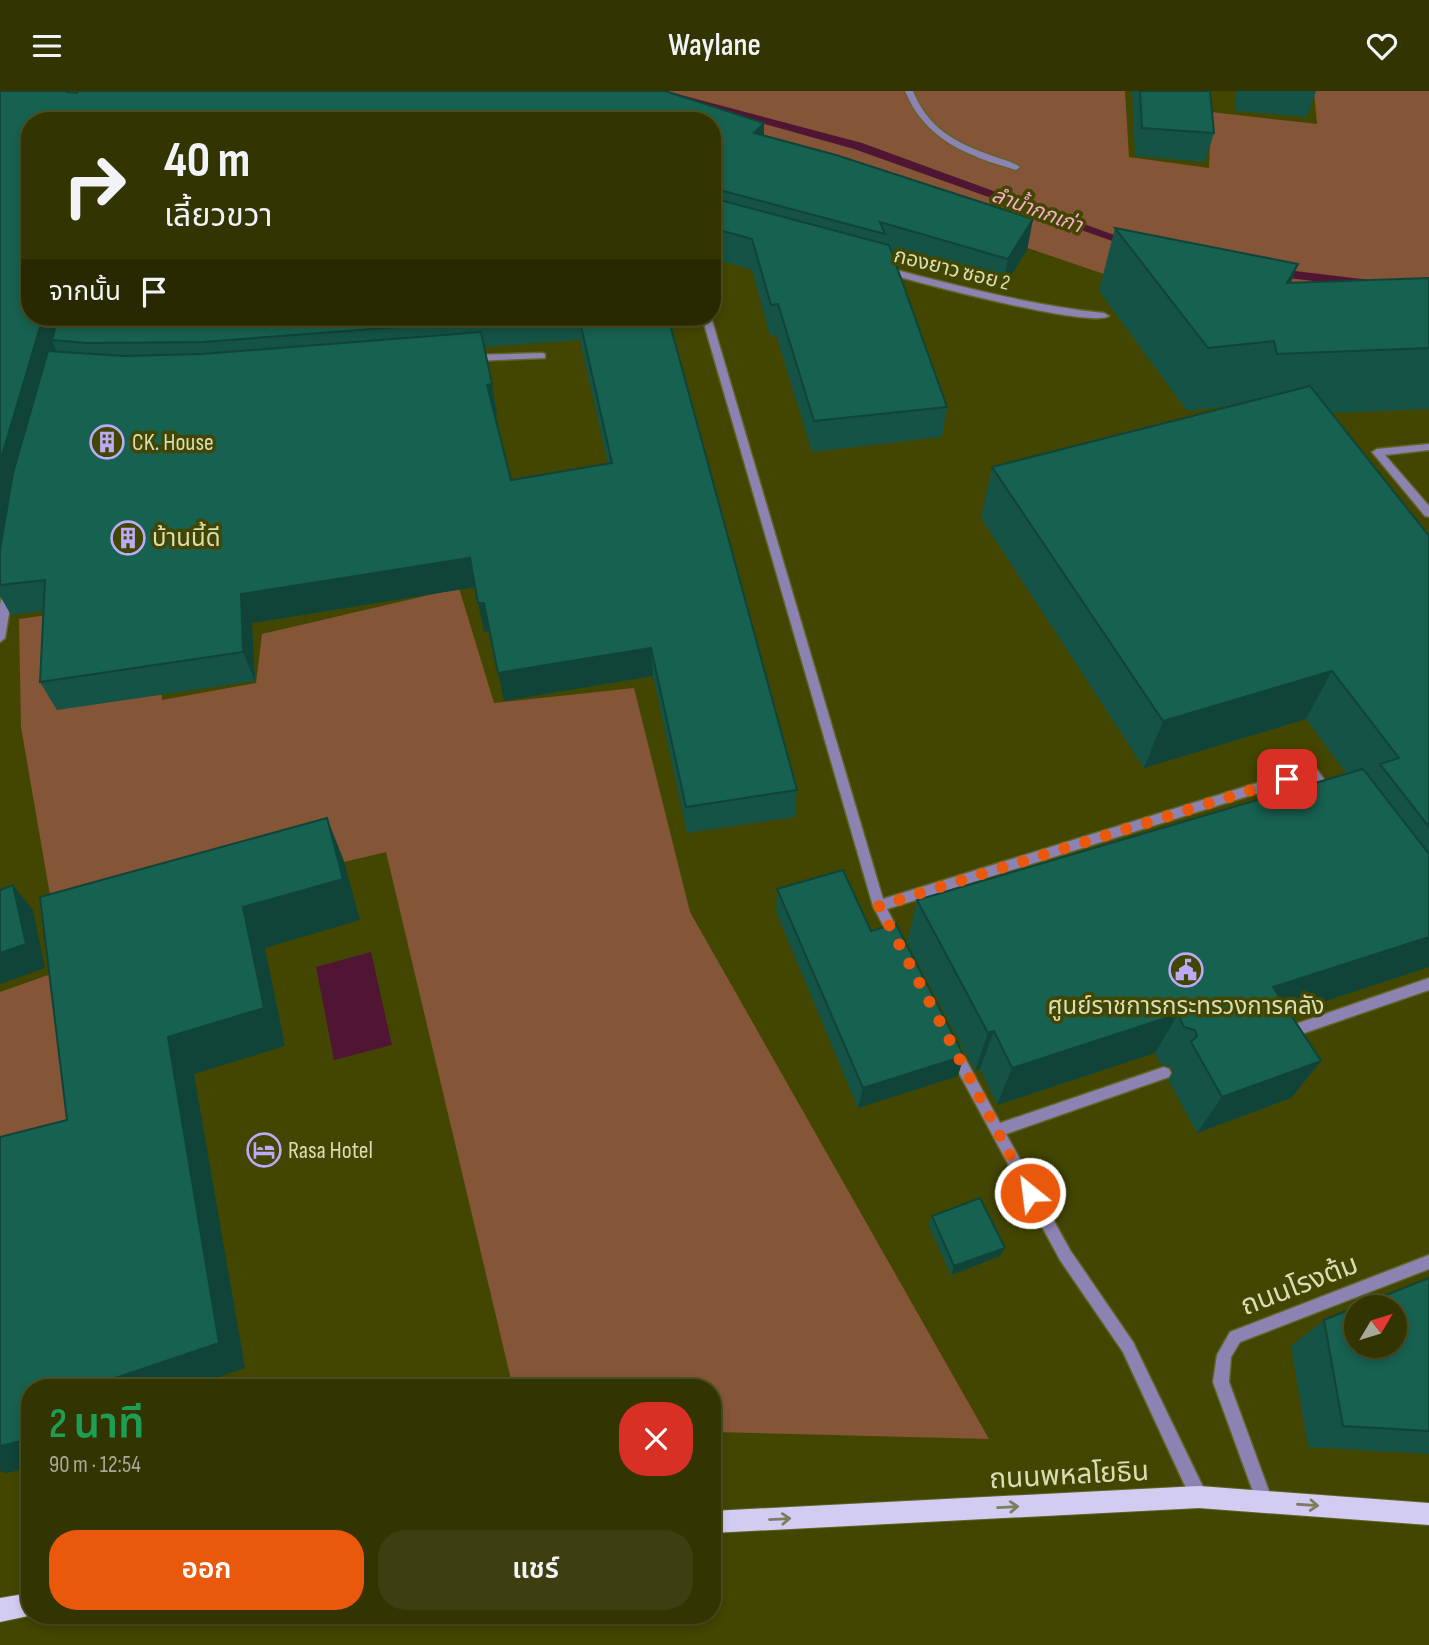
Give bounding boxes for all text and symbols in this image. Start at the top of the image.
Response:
text: Waylane [668,26,761,65]
icon: menu [28,27,66,65]
icon: heart [1363,27,1401,65]
text: 40 m [164,132,250,191]
icon: right [49,140,140,231]
water label: ลำน้ำกกเก่า [988,180,1088,239]
text: เลี้ยวขวา [164,197,272,236]
street label: กองยาว ซอย 2 [891,243,1013,296]
icon: arrive [135,273,173,311]
text: จากนั้น [49,277,121,308]
building icon: CK. House [88,423,126,461]
place label: CK. House [132,428,214,457]
building icon: บ้านนี้ดี [109,519,147,557]
place label: บ้านนี้ดี [152,521,220,553]
pin [1257,749,1317,809]
icon: arrive [1268,760,1306,798]
public building icon: ศูนย์ราชการกระทรวงการคลัง [1167,951,1205,989]
place label: ศูนย์ราชการกระทรวงการคลัง [1048,992,1324,1021]
hotel icon: Rasa Hotel [245,1131,283,1169]
place label: Rasa Hotel [288,1136,373,1165]
position arrow [993,1156,1067,1230]
street label: ถนนโรงต้ม [1236,1248,1363,1323]
north arrow [1344,1295,1407,1358]
map controls [1344,1295,1407,1358]
text: 2 นาที [49,1399,144,1450]
button: close [619,1402,693,1476]
text: 90 m · 12:54 [49,1451,141,1479]
street label: ถนนพหลโยธิน [988,1455,1150,1496]
one-way arrow [1296,1499,1319,1512]
one-way arrow [996,1501,1019,1514]
one-way arrow [769,1512,792,1525]
button: ออก [49,1530,364,1610]
button: แชร์ [378,1530,693,1610]

